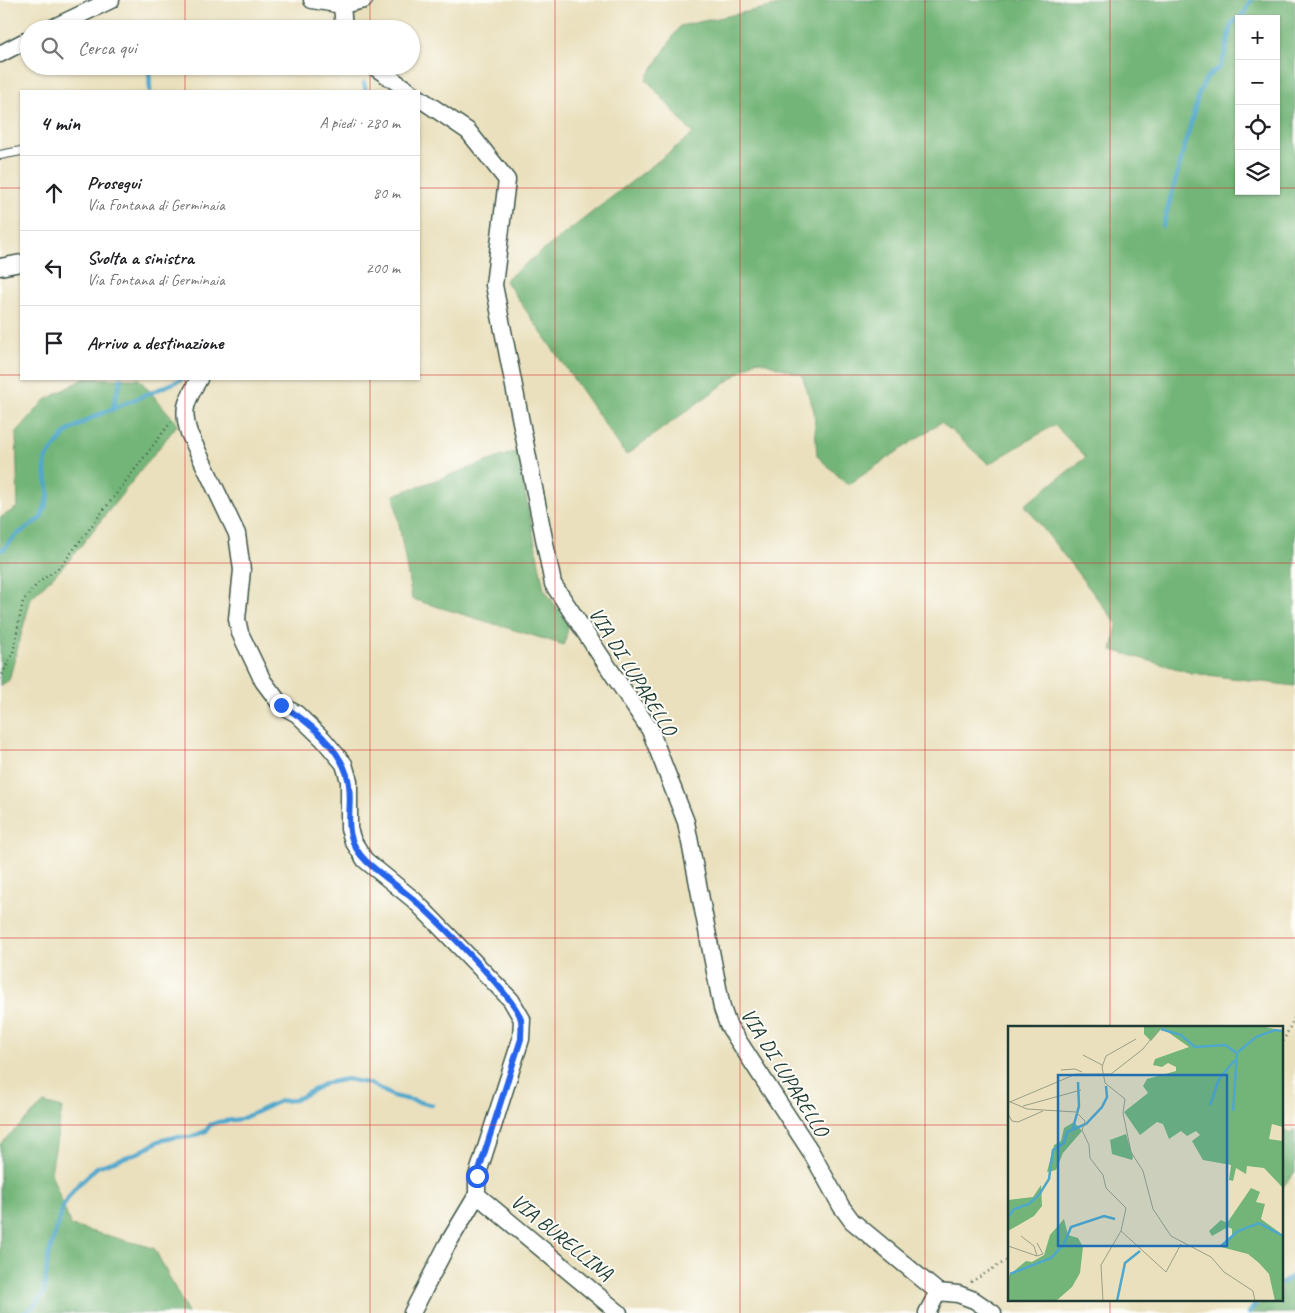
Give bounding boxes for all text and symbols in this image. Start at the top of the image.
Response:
map controls [1235,15,1280,195]
button: + [1235,15,1280,60]
search box [20,20,420,75]
icon: search [38,34,66,62]
text: Cerca qui [78,36,137,60]
button: − [1235,60,1280,105]
button: locate [1235,105,1280,150]
text: 4 min [40,110,80,136]
text: A piedi · 280 m [319,113,400,133]
button: layers [1235,150,1280,195]
text: Prosegui [87,171,140,195]
icon: ahead [40,179,68,207]
text: 80 m [373,183,400,203]
text: Via Fontana di Germinaia [87,195,225,215]
text: Svolta a sinistra [87,246,194,270]
icon: left [40,254,68,282]
text: 200 m [366,258,400,278]
text: Via Fontana di Germinaia [87,270,225,290]
icon: arrive [40,329,68,357]
text: Arrivo a destinazione [87,331,223,355]
street label: VIA DI LUPARELLO [583,602,684,742]
route end [270,694,293,717]
street label: VIA DI LUPARELLO [735,1003,836,1143]
inset map [1008,1026,1282,1300]
route start [466,1165,489,1188]
street label: VIA BURELLINA [506,1188,619,1286]

